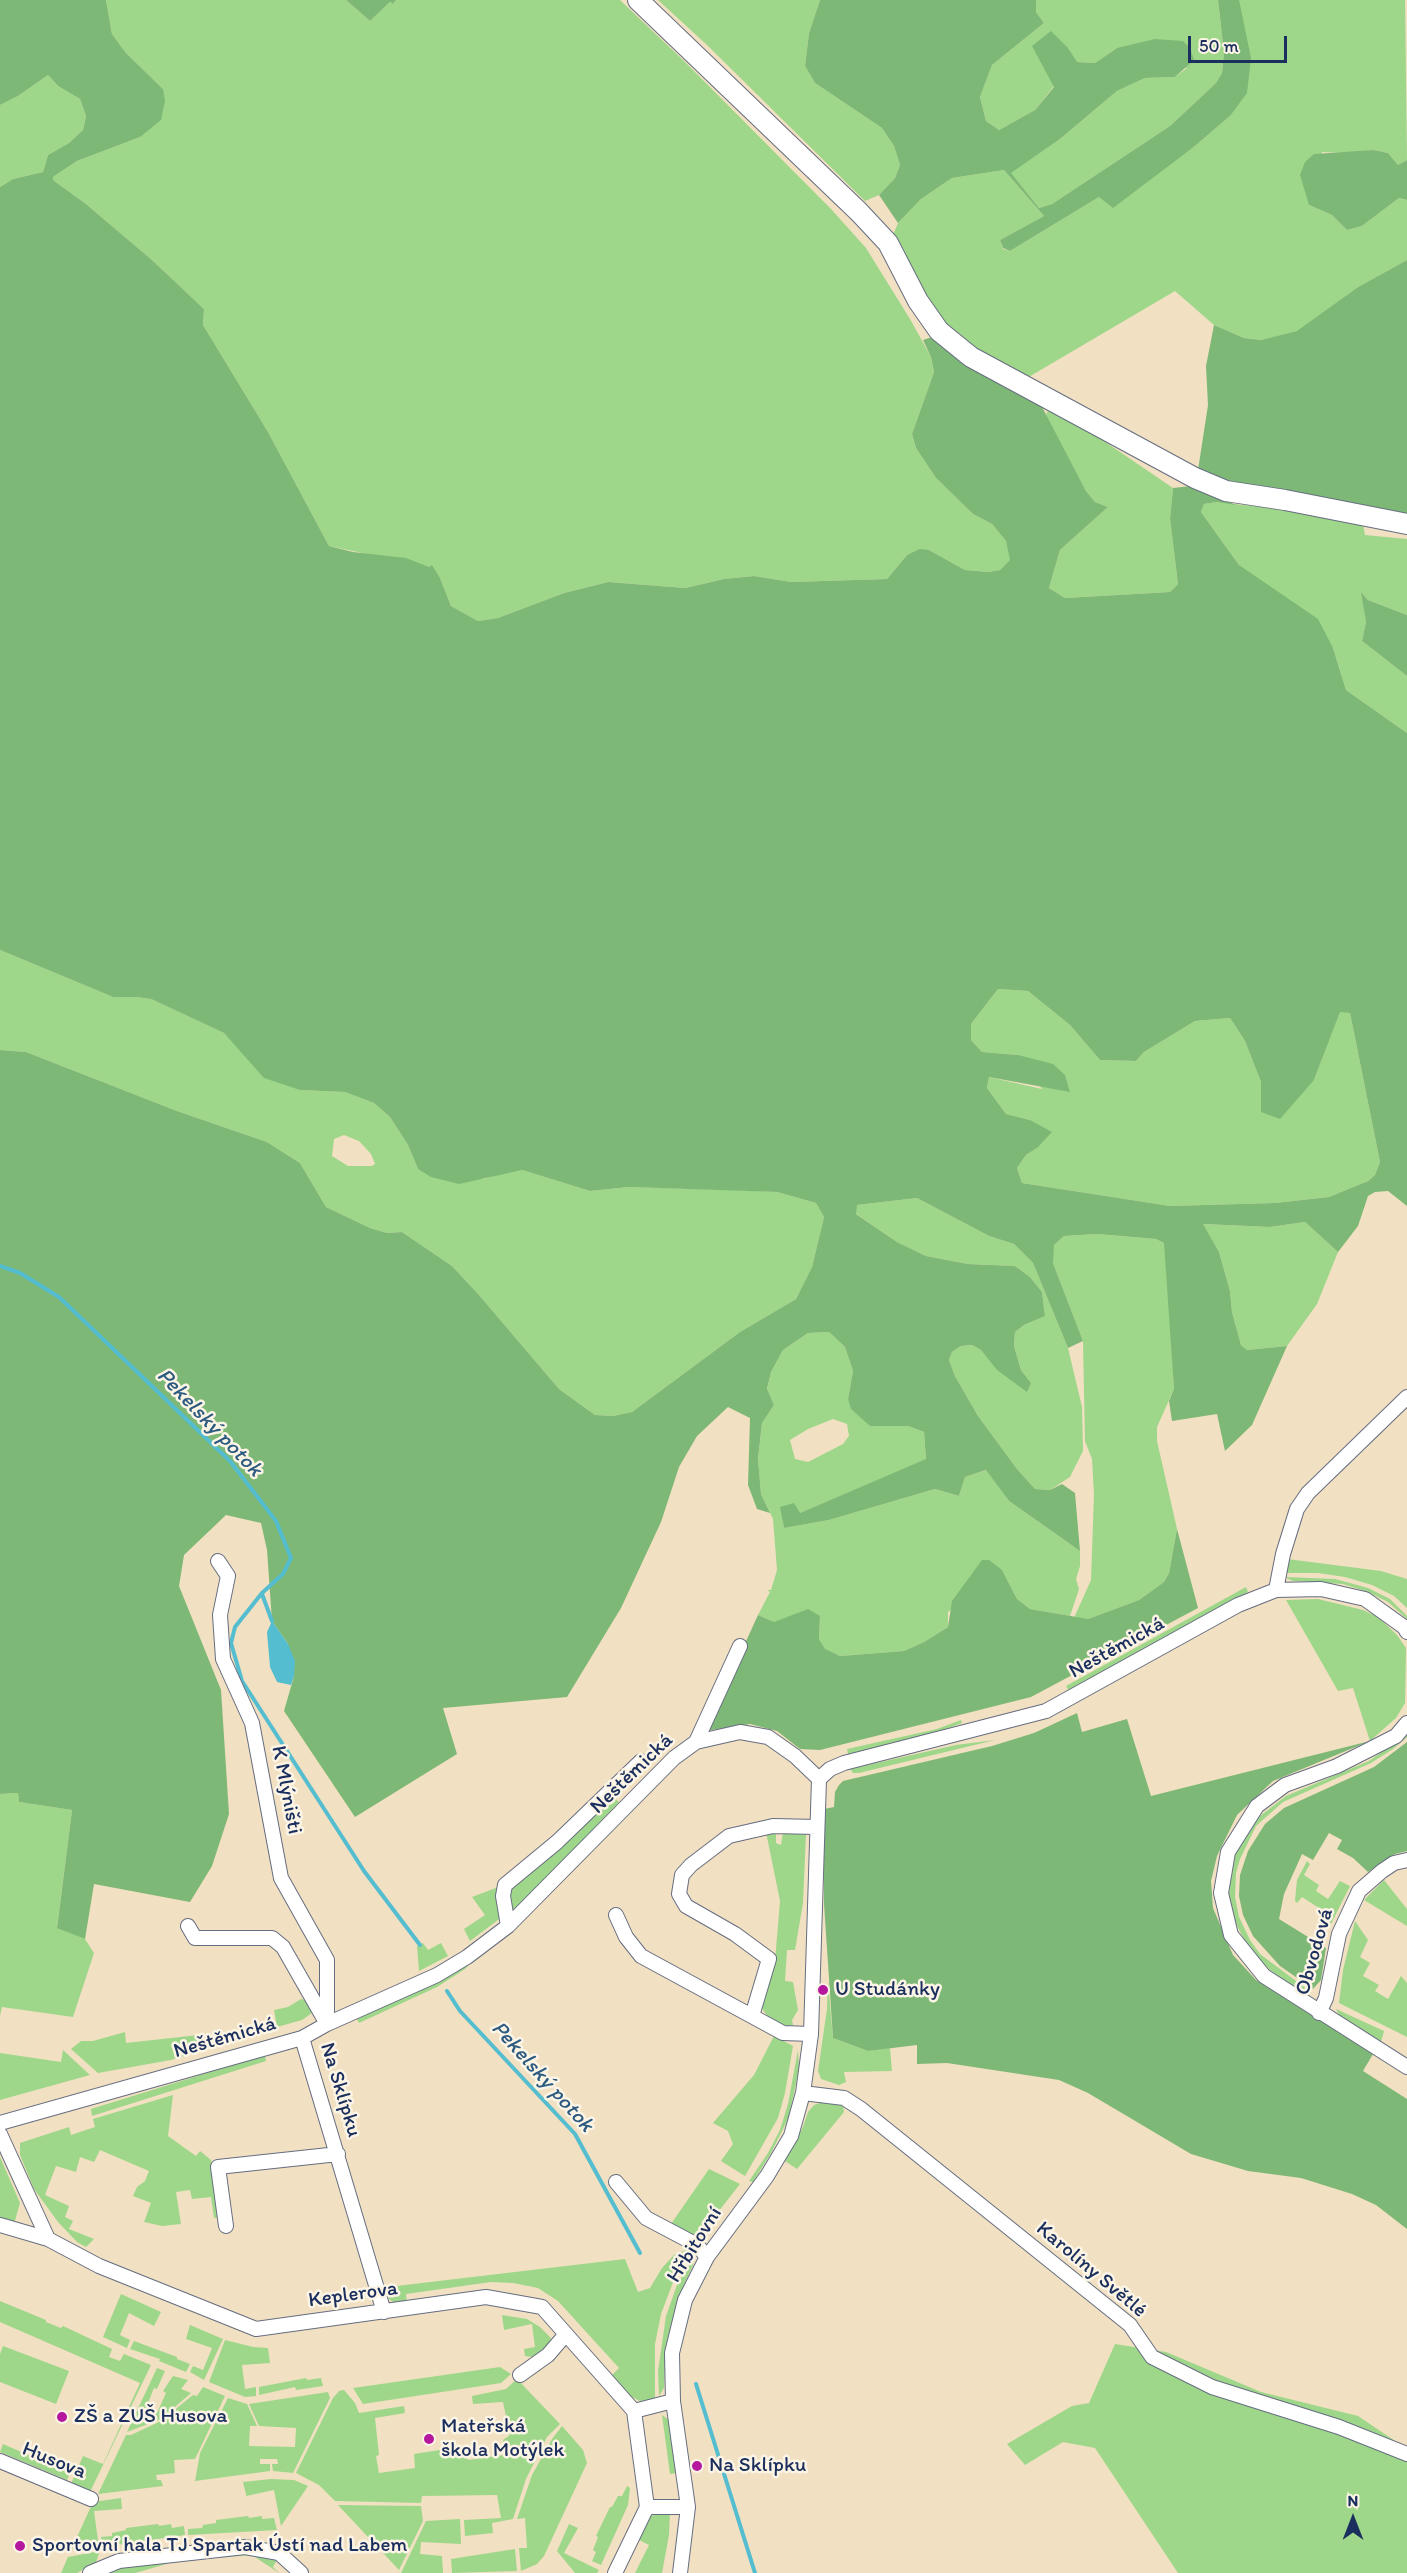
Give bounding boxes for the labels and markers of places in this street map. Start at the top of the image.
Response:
place label: U Studánky [835,1977,940,2003]
marker: U Studánky [816,1983,830,1997]
place label: ZŠ a ZUŠ Husova [74,2404,227,2430]
marker: ZŠ a ZUŠ Husova [55,2410,69,2424]
place label: Mateřská škola Motýlek [441,2414,564,2464]
marker: Mateřská škola Motýlek [422,2432,436,2446]
place label: Na Sklípku [709,2453,806,2479]
marker: Na Sklípku [690,2459,704,2473]
place label: Sportovní hala TJ Spartak Ústí nad Labem [32,2533,407,2559]
marker: Sportovní hala TJ Spartak Ústí nad Labem [13,2539,27,2553]

